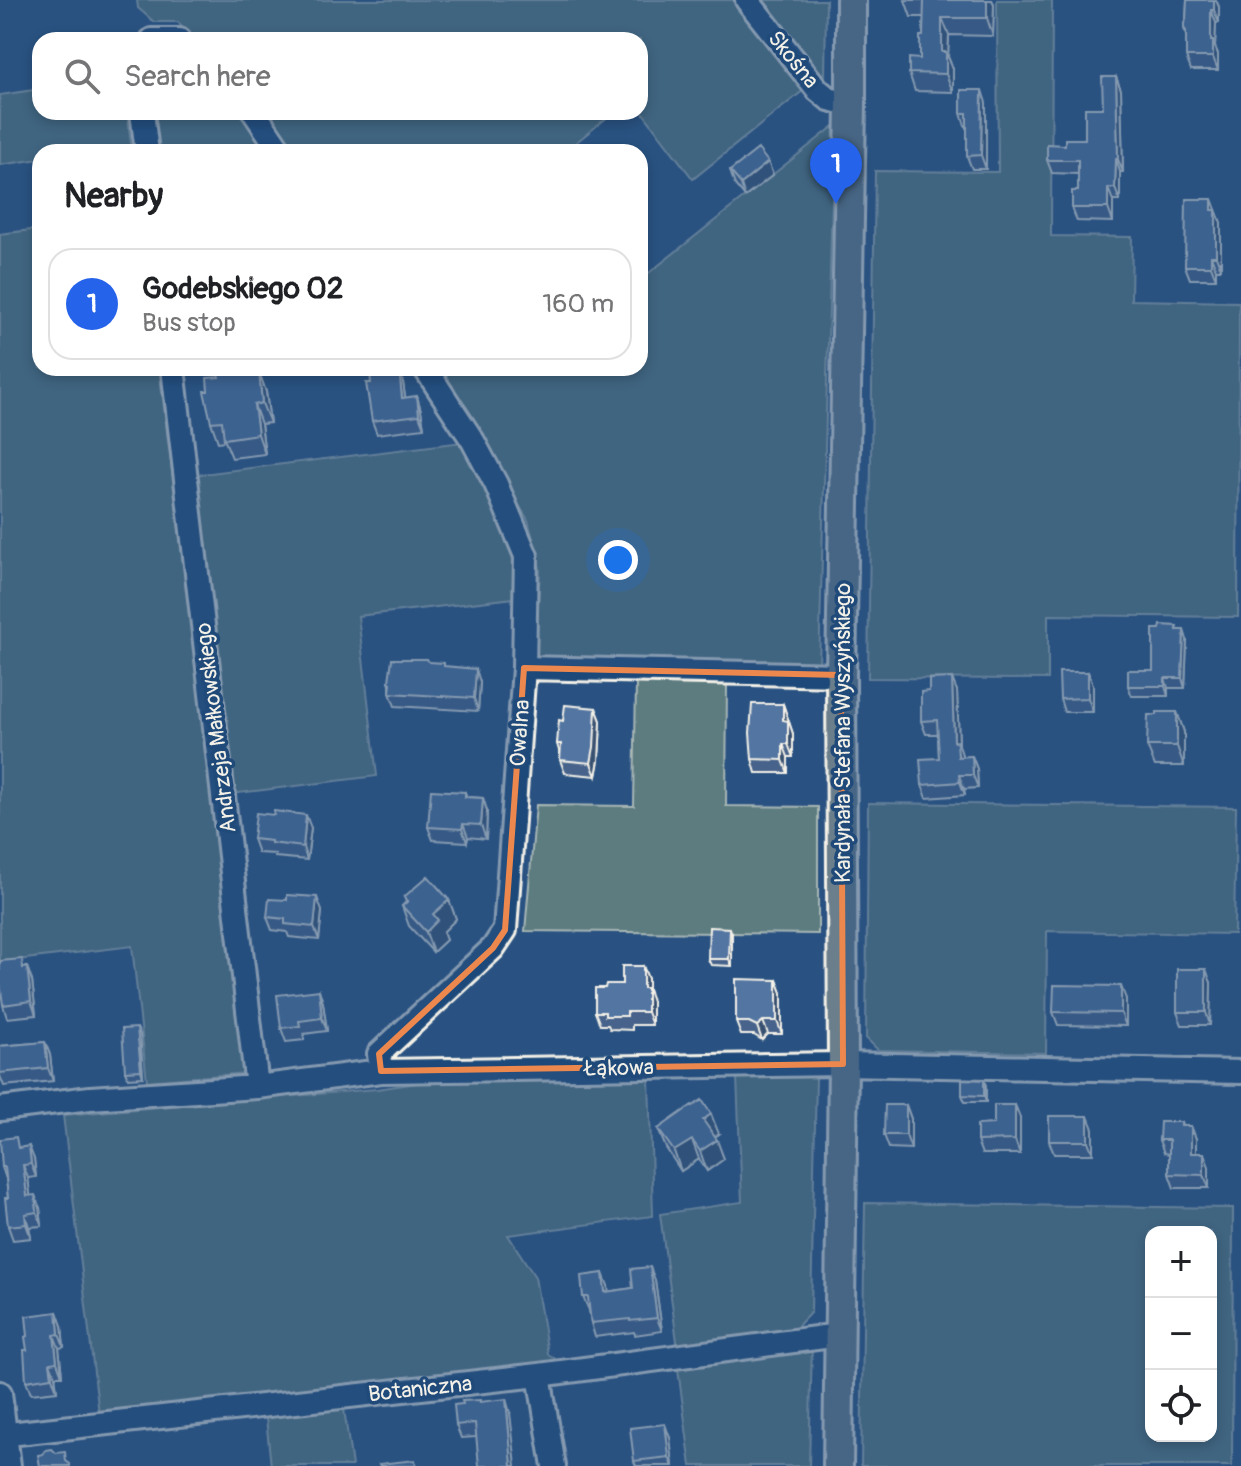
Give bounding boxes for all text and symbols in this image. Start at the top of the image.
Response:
street label: Skośna [761,25,825,94]
search box [32,32,648,120]
icon: search [60,54,104,98]
text: Search here [124,58,271,95]
pin: 1 [810,138,862,204]
text: Nearby [64,175,163,218]
text: Godebskiego 02 [142,270,344,307]
text: 1 [87,288,97,320]
text: 160 m [542,288,614,320]
text: Bus stop [142,307,236,339]
your location [598,540,638,580]
street label: Kardynała Stefana Wyszyńskiego [829,583,857,883]
street label: Andrzeja Małkowskiego [189,621,243,835]
street label: Owalna [504,699,536,767]
street label: Łąkowa [582,1053,654,1083]
map controls [1145,1226,1217,1442]
button: + [1145,1226,1217,1298]
button: − [1145,1298,1217,1370]
street label: Botaniczna [367,1370,473,1408]
button: locate [1145,1370,1217,1442]

